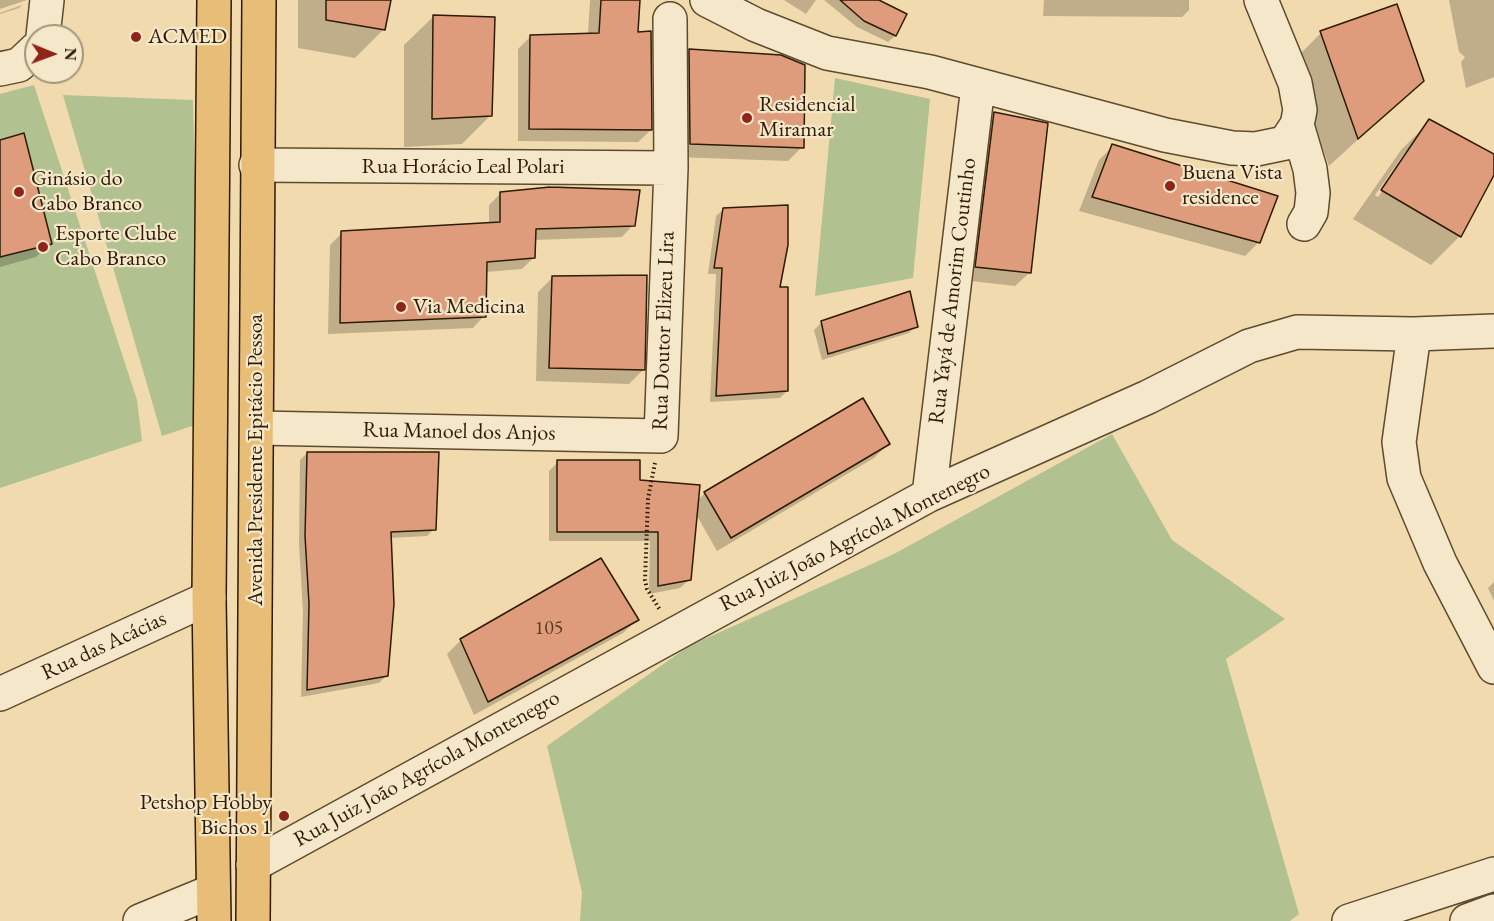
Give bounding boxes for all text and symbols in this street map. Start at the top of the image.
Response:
north arrow [24,24,84,84]
place label: ACMED [148,24,227,50]
marker: ACMED [129,30,143,44]
text: N [60,48,81,61]
place label: Residencial Miramar [759,92,855,144]
marker: Residencial Miramar [740,111,754,125]
street label: Rua Horácio Leal Polari [361,154,565,180]
street label: Rua Yayá de Amorim Coutinho [924,156,982,426]
place label: Buena Vista residence [1182,160,1282,212]
place label: Ginásio do Cabo Branco [31,166,142,218]
marker: Buena Vista residence [1163,179,1177,193]
marker: Ginásio do Cabo Branco [12,185,26,199]
place label: Esporte Clube Cabo Branco [55,221,176,272]
street label: Rua Doutor Elizeu Lira [647,231,681,431]
marker: Esporte Clube Cabo Branco [36,240,50,254]
place label: Via Medicina [413,294,525,320]
marker: Via Medicina [394,300,408,314]
street label: Avenida Presidente Epitácio Pessoa [243,314,269,606]
street label: Rua Manoel dos Anjos [362,417,556,447]
street label: Rua Juiz João Agrícola Montenegro [715,458,995,618]
street label: Rua das Acácias [37,606,171,686]
house number: 105 [535,617,563,641]
street label: Rua Juiz João Agrícola Montenegro [289,685,565,853]
place label: Petshop Hobby Bichos 1 [140,790,272,842]
marker: Petshop Hobby Bichos 1 [277,809,291,823]

